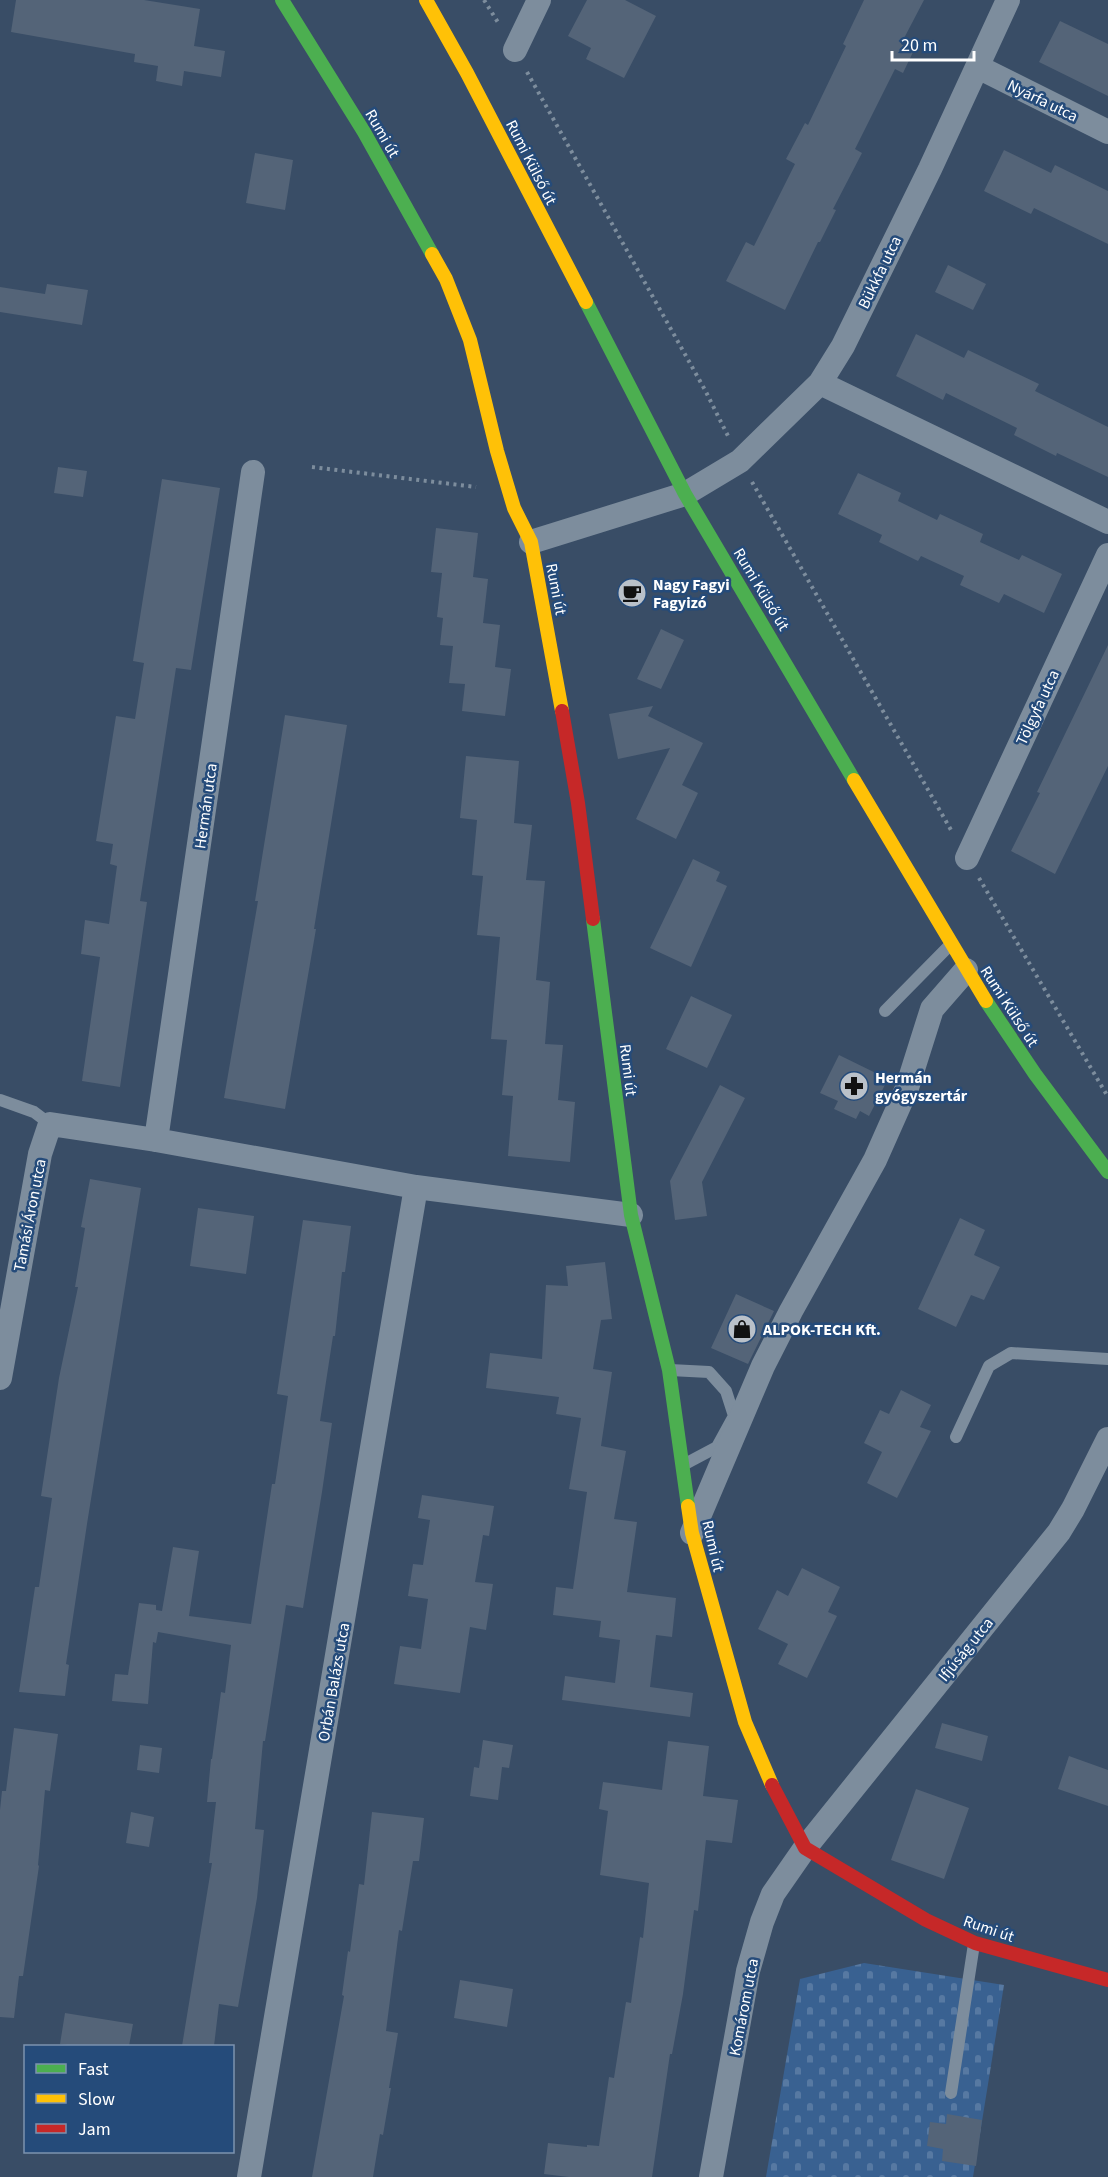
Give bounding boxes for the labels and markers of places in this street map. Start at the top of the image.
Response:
place label: Nagy Fagyi Fagyizó [653,574,730,614]
cafe icon: Nagy Fagyi Fagyizó [616,577,648,609]
place label: Hermán gyógyszertár [875,1067,968,1107]
pharmacy icon: Hermán gyógyszertár [838,1070,870,1102]
shop icon: ALPOK-TECH Kft. [726,1313,758,1345]
place label: ALPOK-TECH Kft. [762,1319,881,1341]

